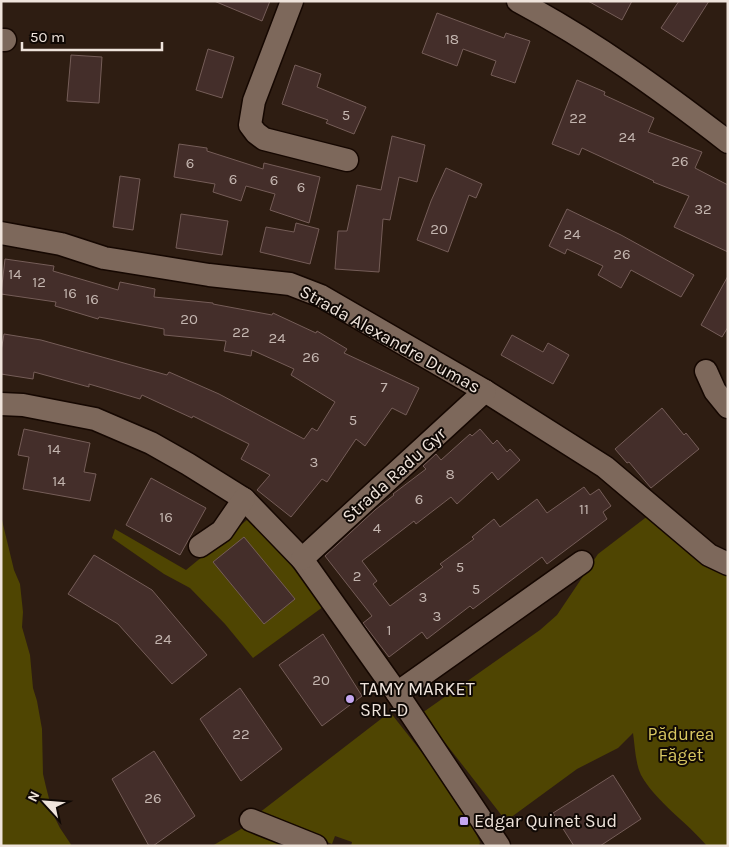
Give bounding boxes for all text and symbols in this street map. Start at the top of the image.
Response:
scale bar [22,20,162,52]
text: 50 m [30,28,65,46]
house number: 18 [445,30,459,48]
house number: 5 [342,106,350,124]
house number: 22 [569,109,587,127]
house number: 24 [618,128,636,146]
house number: 26 [671,152,689,170]
house number: 6 [186,154,194,172]
house number: 6 [229,170,237,188]
house number: 6 [270,171,278,189]
house number: 6 [297,178,305,196]
house number: 32 [694,200,712,218]
house number: 20 [430,220,448,238]
house number: 24 [563,225,581,243]
house number: 26 [613,245,631,263]
house number: 14 [8,265,22,283]
house number: 12 [32,273,46,291]
street label: Strada Alexandre Dumas [296,280,484,398]
house number: 16 [63,284,77,302]
house number: 16 [85,290,99,308]
house number: 20 [180,310,198,328]
house number: 22 [232,323,250,341]
house number: 24 [268,329,286,347]
house number: 26 [302,348,320,366]
house number: 7 [380,378,388,396]
house number: 5 [349,411,357,429]
street label: Strada Radu Gyr [338,422,451,527]
house number: 14 [47,440,61,458]
house number: 3 [310,453,318,471]
house number: 8 [445,465,455,483]
house number: 14 [52,472,66,490]
house number: 6 [415,490,423,508]
house number: 11 [579,500,589,518]
house number: 16 [159,508,173,526]
house number: 4 [373,519,382,537]
house number: 5 [456,558,464,576]
house number: 2 [353,567,361,585]
house number: 5 [472,580,480,598]
house number: 3 [419,588,427,606]
house number: 3 [433,607,441,625]
house number: 1 [387,621,391,639]
house number: 24 [154,630,172,648]
house number: 20 [312,671,330,689]
place label: TAMY MARKET SRL-D [360,678,475,721]
marker: TAMY MARKET SRL-D [344,693,356,705]
park label: Pădurea Făget [647,723,715,766]
house number: 22 [232,725,250,743]
north arrow [20,777,70,827]
text: N [24,788,44,805]
house number: 26 [144,789,162,807]
place label: Edgar Quinet Sud [474,810,617,832]
marker: Edgar Quinet Sud [458,815,470,827]

